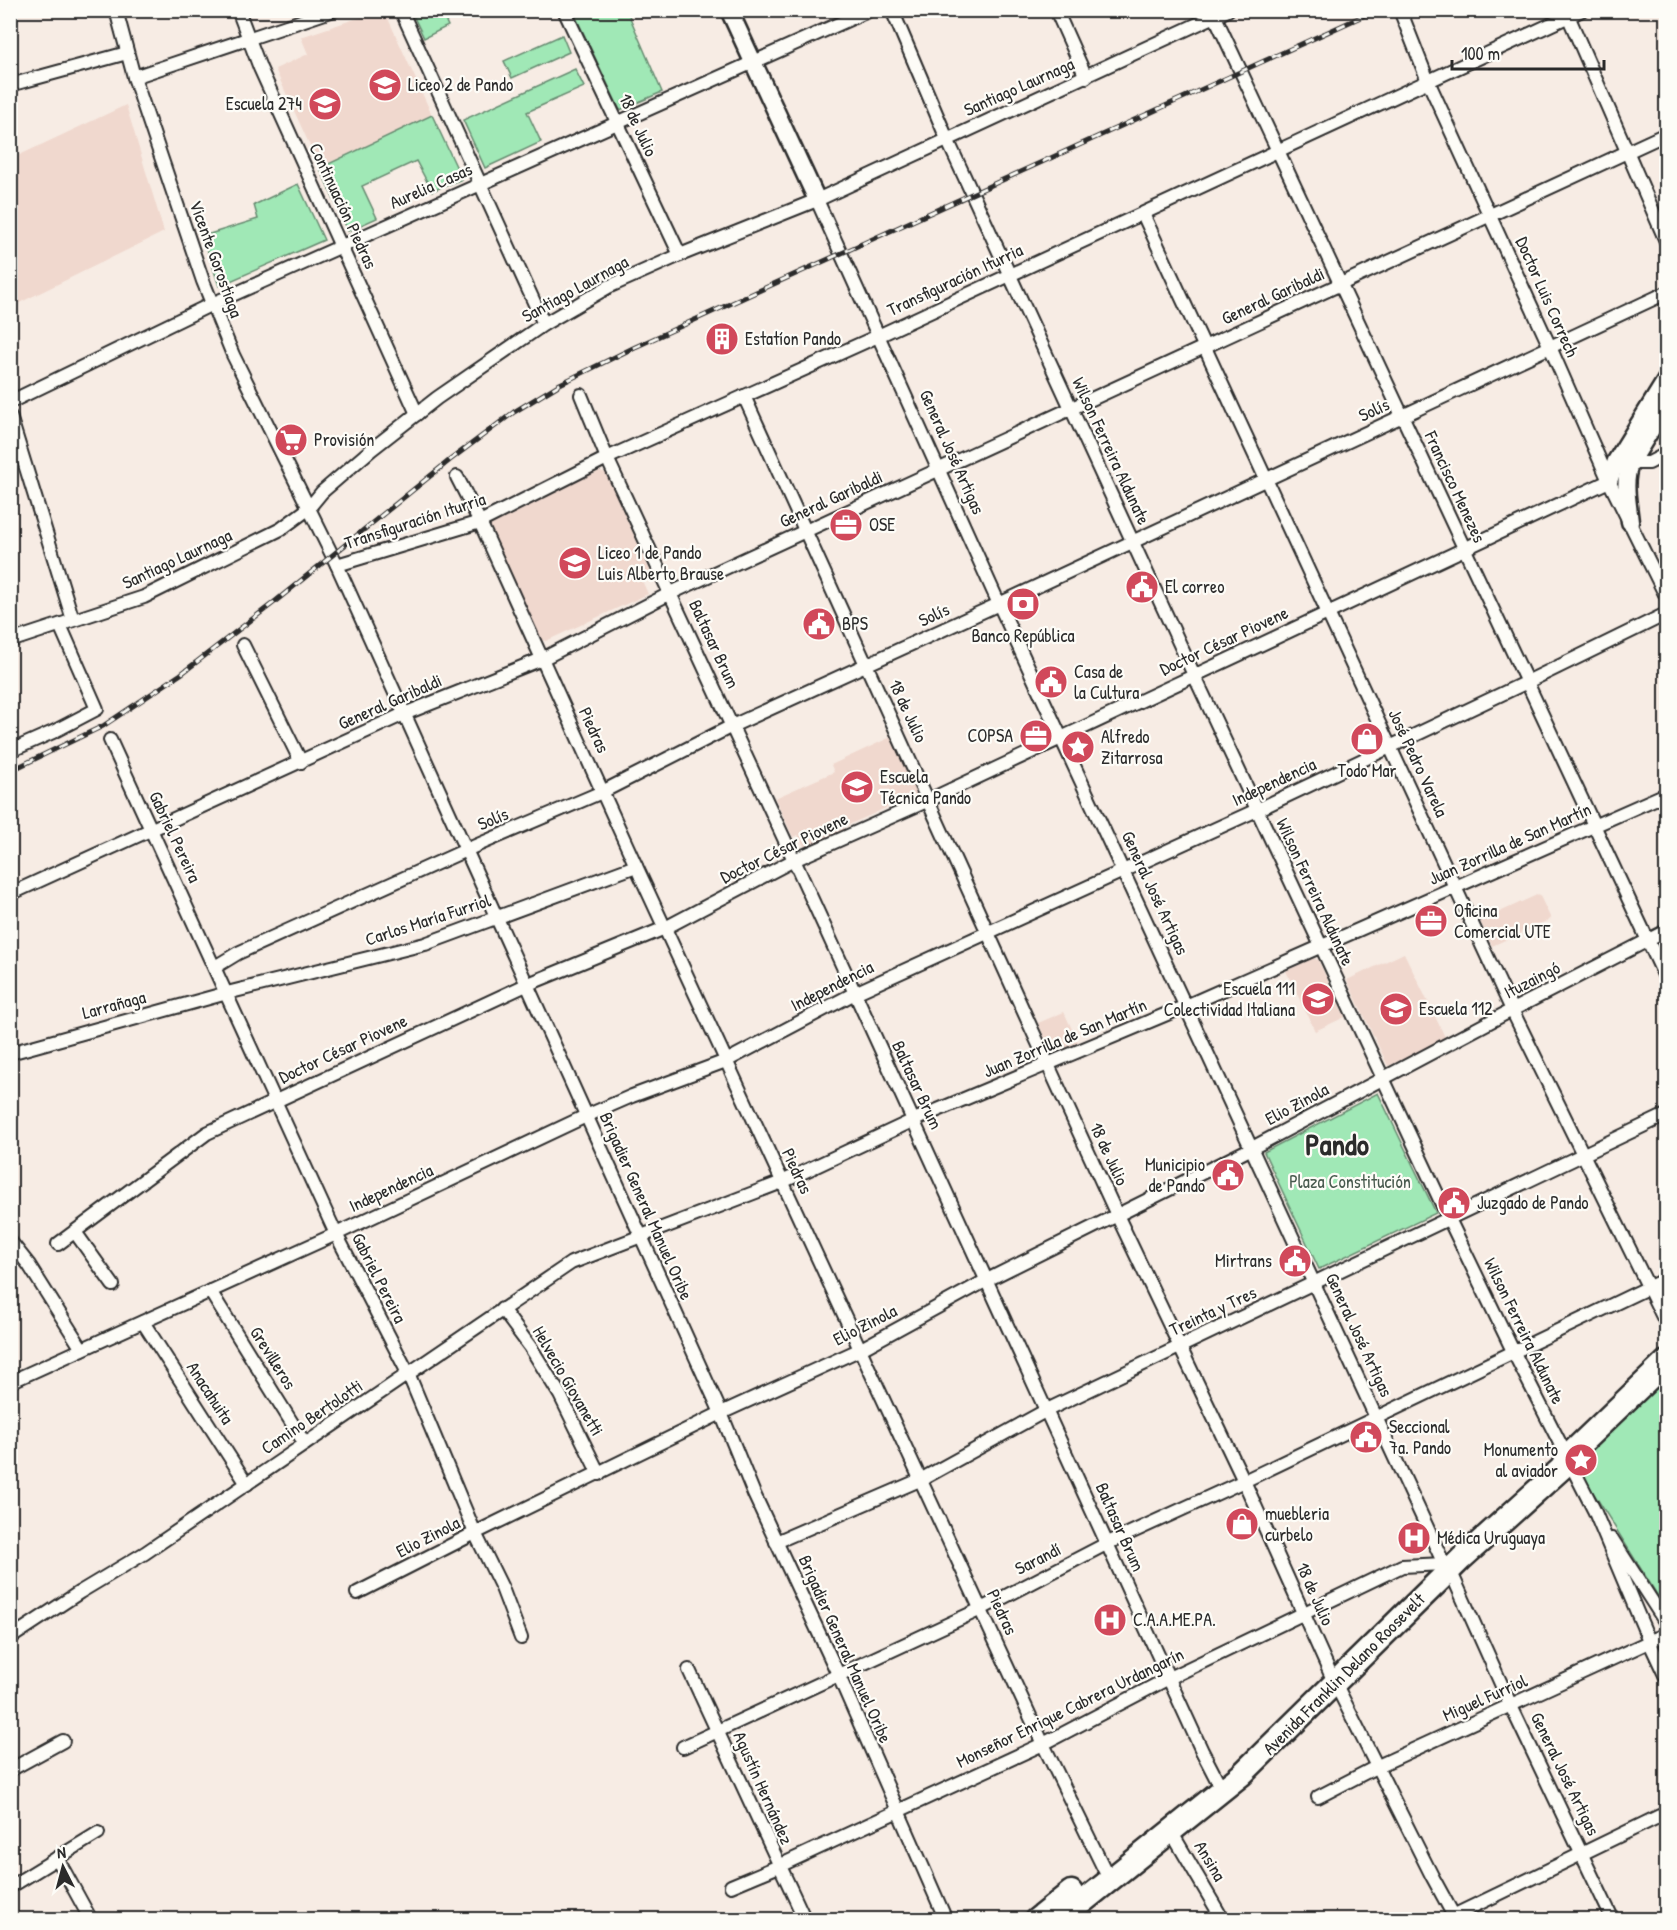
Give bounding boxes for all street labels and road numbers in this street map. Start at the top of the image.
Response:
street label: Santiago Laurnaga [960,51,1078,122]
street label: 18 de Julio [613,89,664,160]
street label: Continuación Piedras [303,139,384,273]
street label: Aurelia Casas [386,156,476,215]
street label: Vicente Gorostiaga [184,197,249,321]
street label: Doctor Luis Correch [1510,233,1585,361]
street label: Transfiguración Iturria [883,237,1027,322]
street label: Santiago Laurnaga [517,249,633,328]
street label: General Garibaldi [1217,261,1328,330]
street label: Wilson Ferreira Aldunate [1066,373,1157,528]
street label: General José Artigas [914,385,991,518]
street label: Solís [1354,392,1393,427]
street label: Francisco Menezes [1418,426,1492,547]
street label: General Garibaldi [775,464,886,533]
street label: Transfiguración Iturria [341,486,489,555]
street label: Santiago Laurnaga [118,522,236,595]
street label: Baltasar Brum [683,596,746,692]
street label: Solís [914,597,953,632]
street label: Doctor César Piovene [1156,600,1292,681]
street label: General Garibaldi [334,668,446,736]
street label: 18 de Julio [883,675,934,746]
street label: Piedras [573,703,616,757]
street label: José Pedro Varela [1383,705,1454,821]
street label: Independencia [1228,751,1320,812]
street label: Gabriel Pereira [143,787,208,887]
street label: Juan Zorrilla de San Martín [1425,796,1595,891]
street label: Solís [474,801,512,836]
street label: Doctor César Piovene [716,806,852,889]
street label: Wilson Ferreira Aldunate [1270,814,1361,969]
street label: General José Artigas [1116,827,1195,959]
street label: Carlos María Furriol [362,887,494,952]
street label: Independencia [786,954,878,1017]
street label: Ituzaingó [1499,955,1564,1004]
street label: Larrañaga [79,984,148,1025]
street label: Juan Zorrilla de San Martín [979,992,1150,1083]
street label: Doctor César Piovene [275,1008,411,1089]
street label: Baltasar Brum [886,1037,949,1133]
street label: Elio Zinola [1261,1076,1333,1131]
street label: Brigadier General Manuel Oribe [594,1108,699,1304]
street label: 18 de Julio [1084,1118,1135,1189]
street label: Piedras [776,1144,819,1198]
street label: Independencia [345,1157,437,1218]
street label: Gabriel Pereira [346,1228,413,1327]
street label: Wilson Ferreira Aldunate [1478,1253,1571,1408]
street label: General José Artigas [1320,1269,1399,1401]
street label: Treinta y Tres [1165,1279,1260,1342]
street label: Elio Zinola [829,1298,901,1351]
street label: Grevilleros [244,1321,303,1394]
street label: Helvecio Giovanetti [527,1321,610,1440]
street label: Anacahuita [181,1357,240,1429]
street label: Camino Bertolotti [256,1373,368,1460]
street label: Baltasar Brum [1090,1478,1151,1575]
street label: Elio Zinola [392,1510,464,1563]
street label: Sarandí [1010,1536,1065,1581]
street label: Brigadier General Manuel Oribe [793,1551,898,1747]
street label: 18 de Julio [1290,1558,1340,1629]
street label: Piedras [981,1585,1024,1639]
street label: Avenida Franklin Delano Roosevelt [1257,1586,1431,1760]
street label: Monseñor Enrique Cabrera Urdangarín [952,1641,1188,1774]
street label: Miguel Furriol [1439,1668,1531,1727]
street label: General José Artigas [1525,1708,1606,1840]
street label: Agustín Hernández [727,1727,800,1848]
street label: Ansina [1189,1836,1232,1886]

